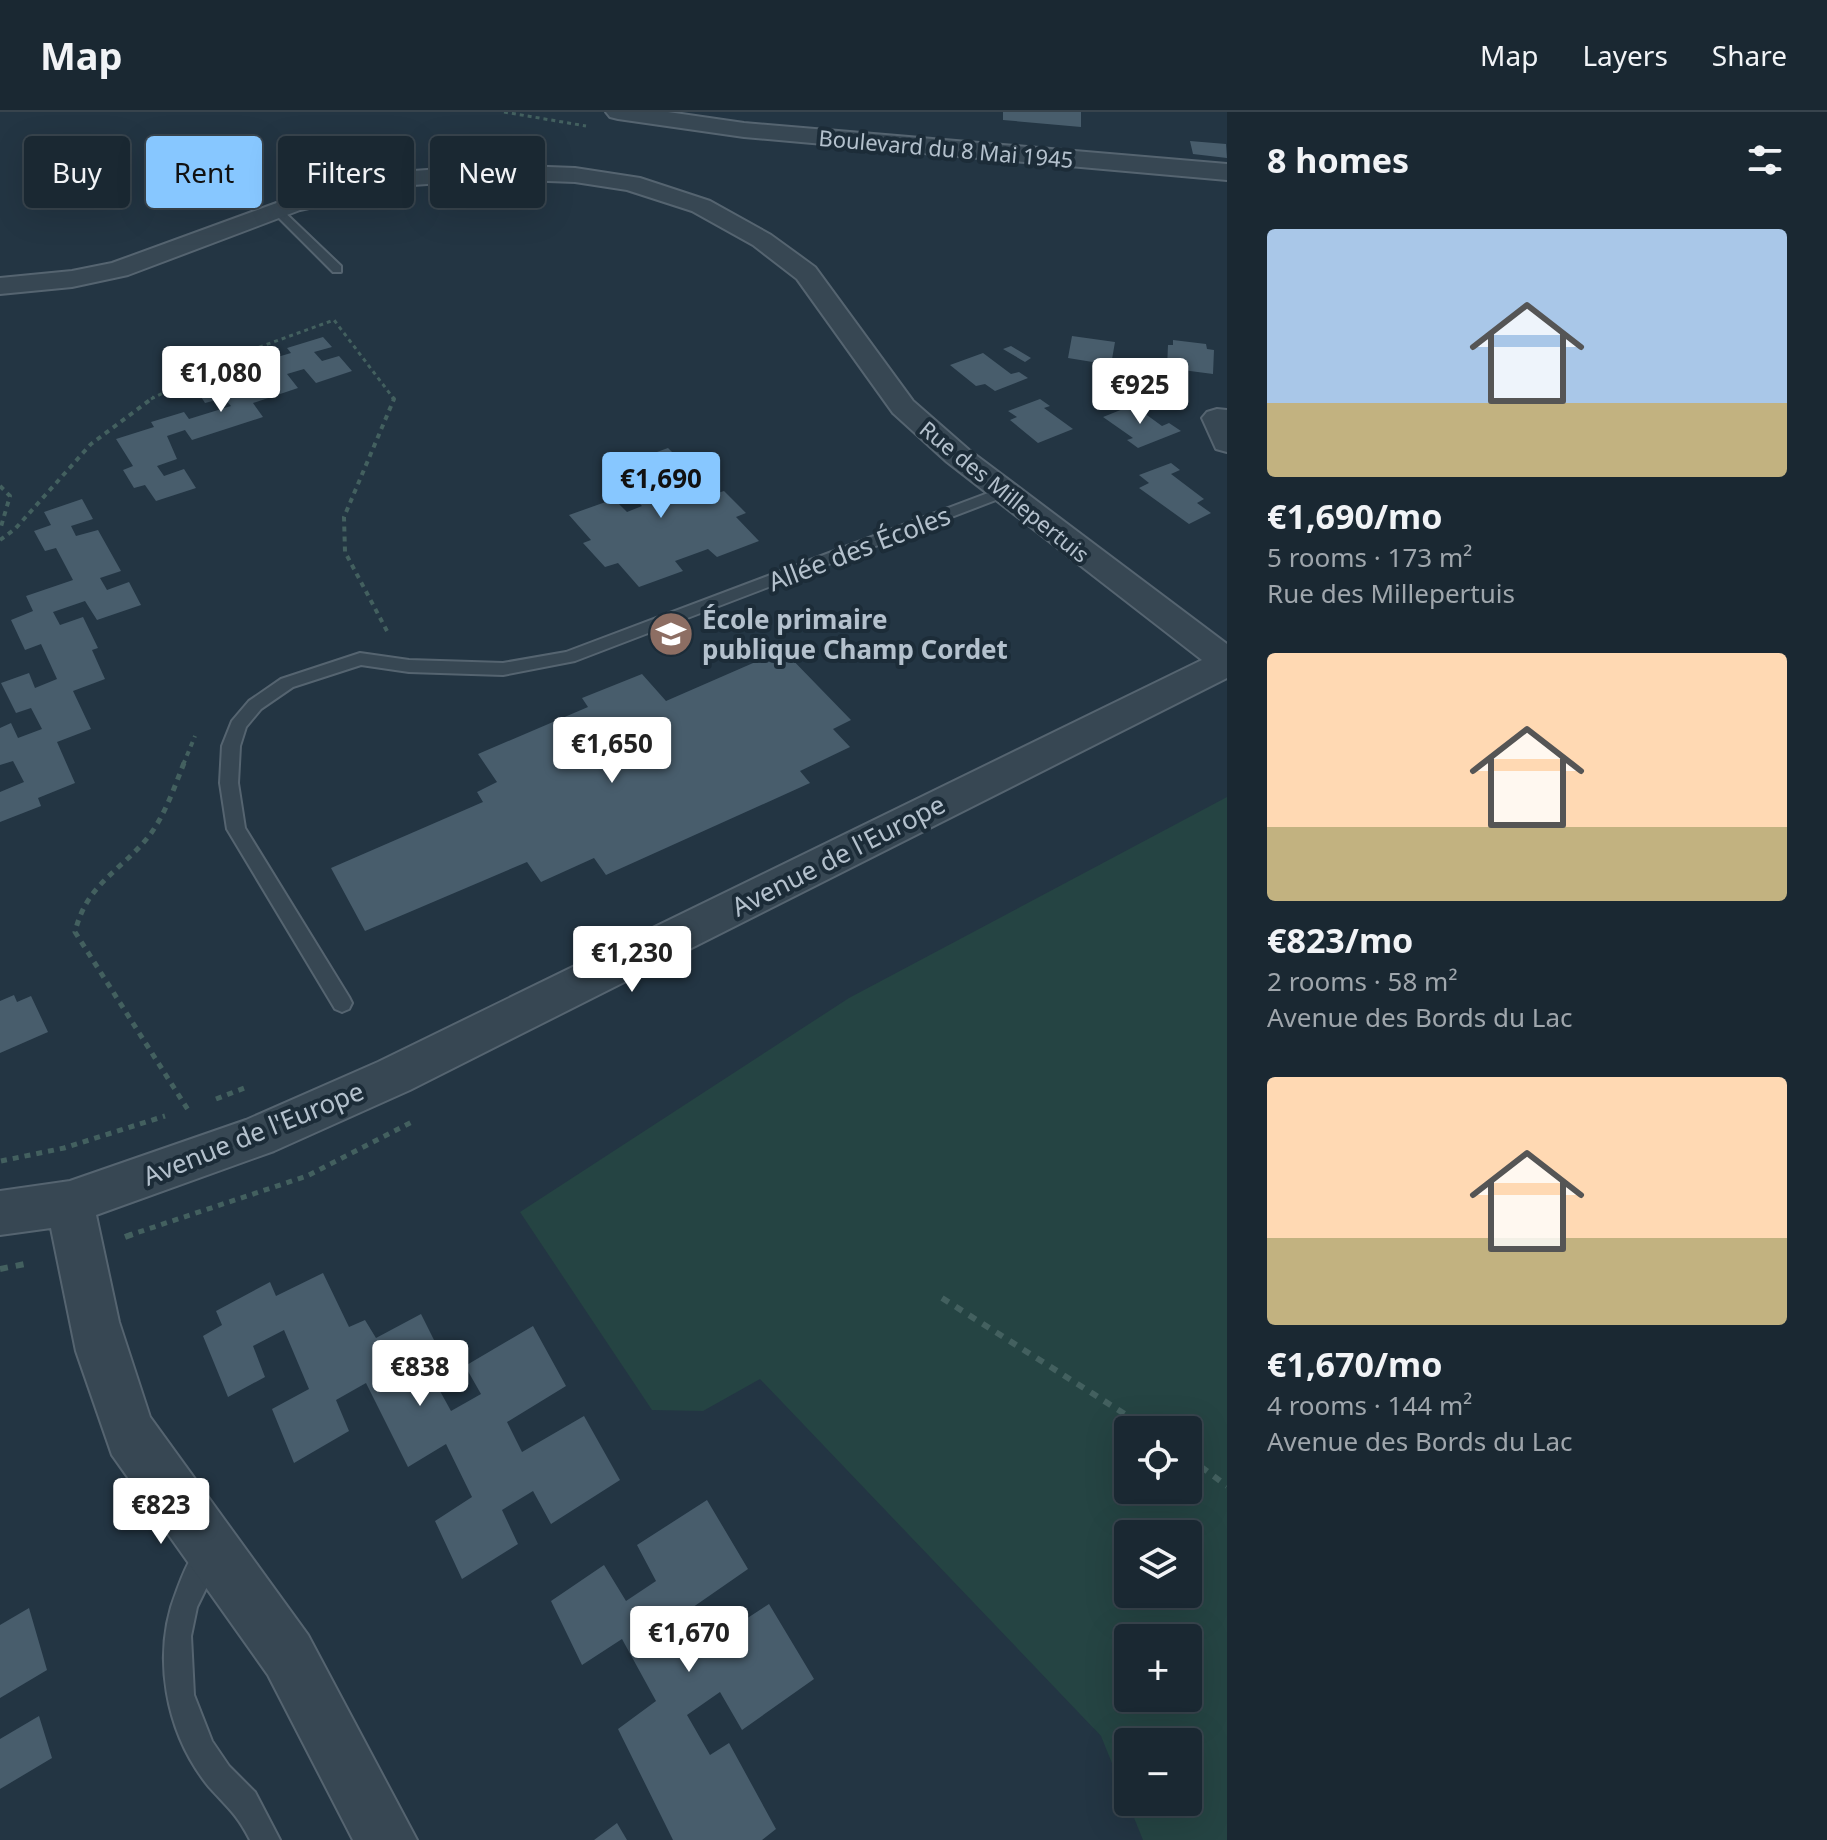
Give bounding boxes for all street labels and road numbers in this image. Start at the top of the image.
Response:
street label: Boulevard du 8 Mai 1945 [817,122,1075,174]
street label: Rue des Millepertuis [914,413,1096,569]
street label: Allée des Écoles [763,497,955,599]
street label: Avenue de l'Europe [725,786,951,924]
street label: Avenue de l'Europe [137,1072,369,1194]

